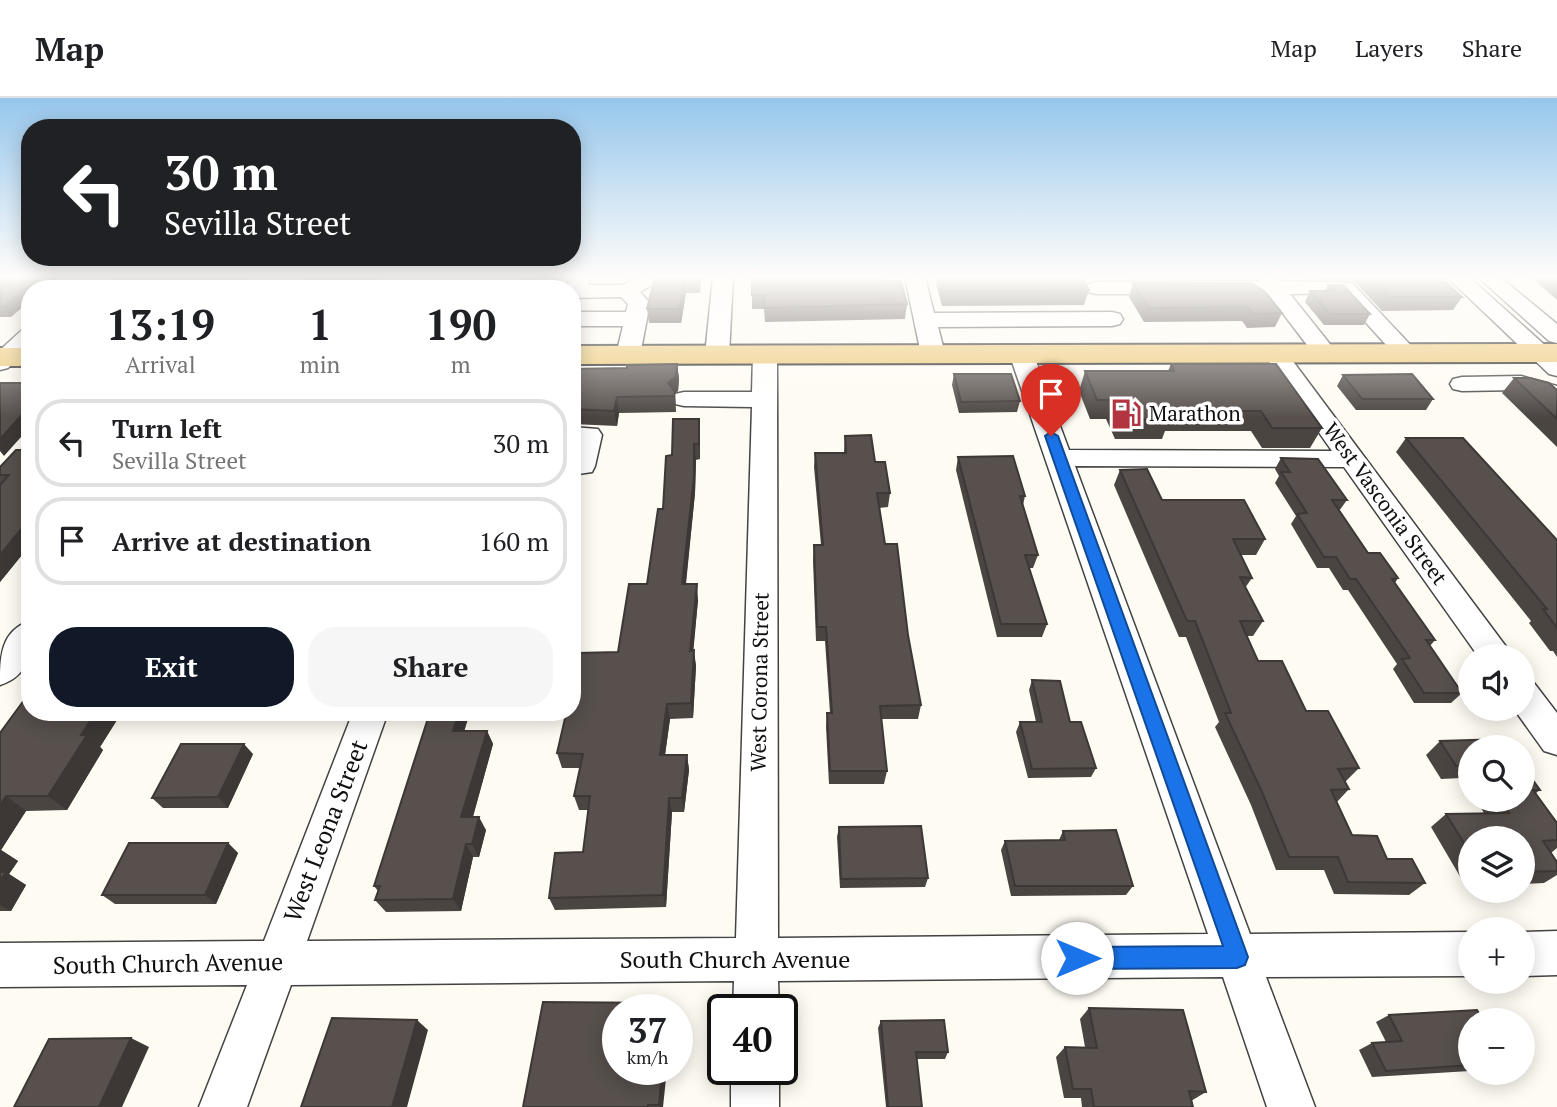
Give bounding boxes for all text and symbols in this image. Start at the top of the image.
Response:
text: Map [35,27,104,70]
text: Map [1270,32,1317,64]
text: Layers [1355,32,1424,64]
text: Share [1462,32,1522,64]
text: 30 m [164,139,278,204]
icon: left [49,147,140,238]
text: Sevilla Street [164,202,351,244]
text: 13:19 [106,296,215,352]
text: 1 [308,296,332,352]
text: 190 [425,296,496,352]
text: Arrival [125,349,196,380]
text: min [300,349,340,380]
text: m [451,349,471,380]
pin [1021,364,1081,436]
icon: arrive [1032,375,1070,413]
fuel station icon: Marathon [1109,397,1143,431]
place label: Marathon [1149,399,1241,427]
text: Turn left [112,411,222,445]
street label: West Vasconia Street [1317,417,1454,590]
icon: left [53,424,91,462]
text: 30 m [493,426,549,460]
text: Sevilla Street [112,445,246,476]
icon: arrive [53,522,91,560]
text: Arrive at destination [112,524,371,558]
text: 160 m [479,524,549,558]
street label: West Corona Street [743,592,775,772]
button: Exit [49,627,294,707]
button: Share [308,627,553,707]
map controls [1458,644,1535,1085]
button: sound [1458,644,1535,721]
street label: West Leona Street [276,735,375,926]
button: search [1458,735,1535,812]
button: layers [1458,826,1535,903]
button: + [1458,917,1535,994]
position arrow [1040,921,1114,995]
street label: South Church Avenue [620,943,850,975]
street label: South Church Avenue [52,945,283,981]
speed limit sign: 40 [707,994,798,1085]
text: 37 [628,1007,667,1053]
button: − [1458,1008,1535,1085]
text: km/h [627,1045,668,1069]

